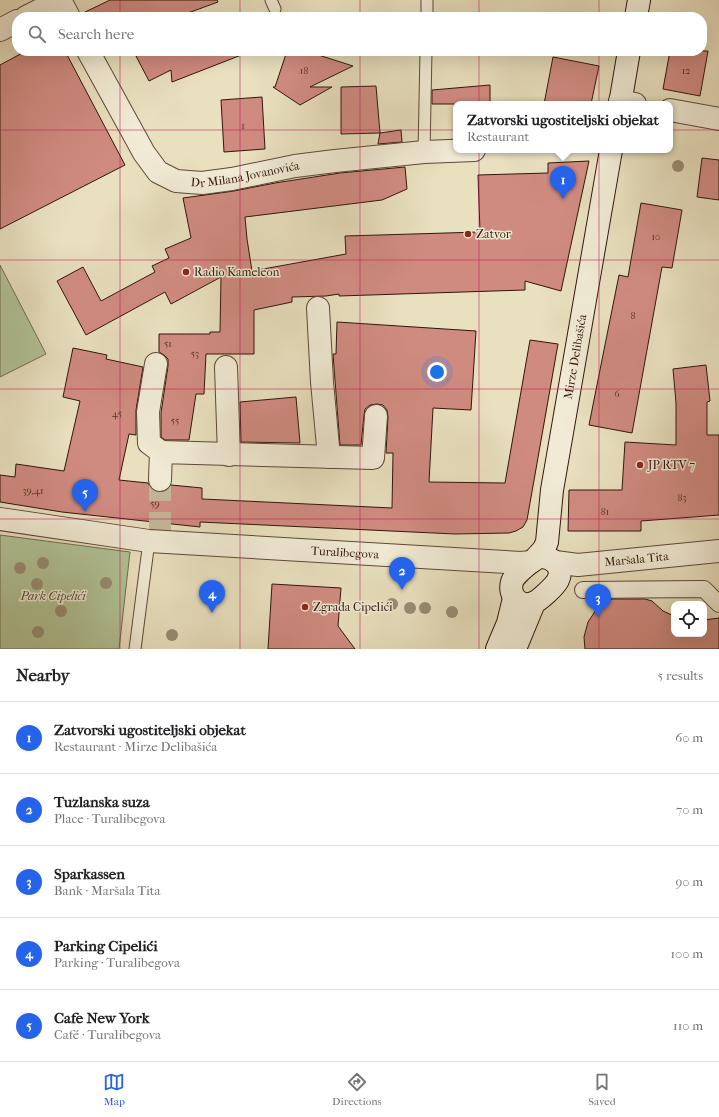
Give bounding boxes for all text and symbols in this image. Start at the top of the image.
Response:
search box [12,12,707,56]
icon: search [26,23,48,45]
text: Search here [58,25,134,43]
house number: 18 [300,65,308,77]
house number: 12 [682,65,690,77]
popup [453,101,673,153]
text: Zatvorski ugostiteljski objekat [467,111,659,129]
house number: 1 [241,120,245,132]
text: Restaurant [467,129,529,144]
street label: Dr Milana Jovanovića [190,158,301,190]
pin: 1 [550,166,576,199]
place label: Zatvor [476,227,512,241]
marker: Zatvor [463,229,473,239]
house number: 10 [651,231,661,243]
place label: Radio Kameleon [194,265,279,279]
marker: Radio Kameleon [181,267,191,277]
house number: 8 [630,310,636,322]
street label: Mirze Delibašića [561,313,589,400]
house number: 51 [164,338,172,350]
house number: 53 [191,348,199,360]
your location [427,362,447,382]
house number: 6 [614,388,620,400]
house number: 45 [112,408,122,420]
house number: 55 [171,415,179,427]
place label: JP RTV 7 [647,458,695,472]
marker: JP RTV 7 [635,460,645,470]
pin: 5 [72,479,98,512]
house number: 39,41 [22,485,44,497]
house number: 83 [677,492,687,504]
house number: 59 [150,498,160,510]
house number: 81 [601,506,609,518]
street label: Turalibegova [311,544,380,562]
street label: Maršala Tita [604,549,670,569]
pin: 2 [389,557,415,590]
pin: 4 [199,580,225,613]
pin: 3 [585,584,611,617]
park label: Park Cipelići [19,589,87,603]
place label: Zgrada Cipelići [313,600,393,614]
map controls [671,601,707,637]
button: locate [671,601,707,637]
marker: Zgrada Cipelići [300,602,310,612]
text: Nearby [16,665,70,685]
text: 5 results [658,668,703,683]
text: Zatvorski ugostiteljski objekat [54,721,246,739]
text: 1 [27,730,31,745]
text: 60 m [675,730,703,745]
text: Restaurant · Mirze Delibašića [54,739,217,754]
text: Tuzlanska suza [54,793,150,811]
text: 2 [26,802,32,817]
text: 70 m [676,802,703,817]
text: Place · Turalibegova [54,811,165,826]
text: Sparkassen [54,865,125,883]
text: 3 [26,874,32,889]
text: 90 m [675,874,703,889]
text: Bank · Maršala Tita [54,883,160,898]
text: Parking Cipelići [54,937,158,955]
text: 4 [25,946,33,961]
text: 100 m [670,946,703,961]
text: Parking · Turalibegova [54,955,180,970]
text: Cafe New York [54,1009,150,1027]
text: 5 [26,1018,32,1033]
text: 110 m [673,1018,703,1033]
text: Café · Turalibegova [54,1027,161,1042]
tab: Map [103,1071,125,1108]
tab: Directions [332,1071,382,1108]
tab: Saved [588,1071,616,1108]

